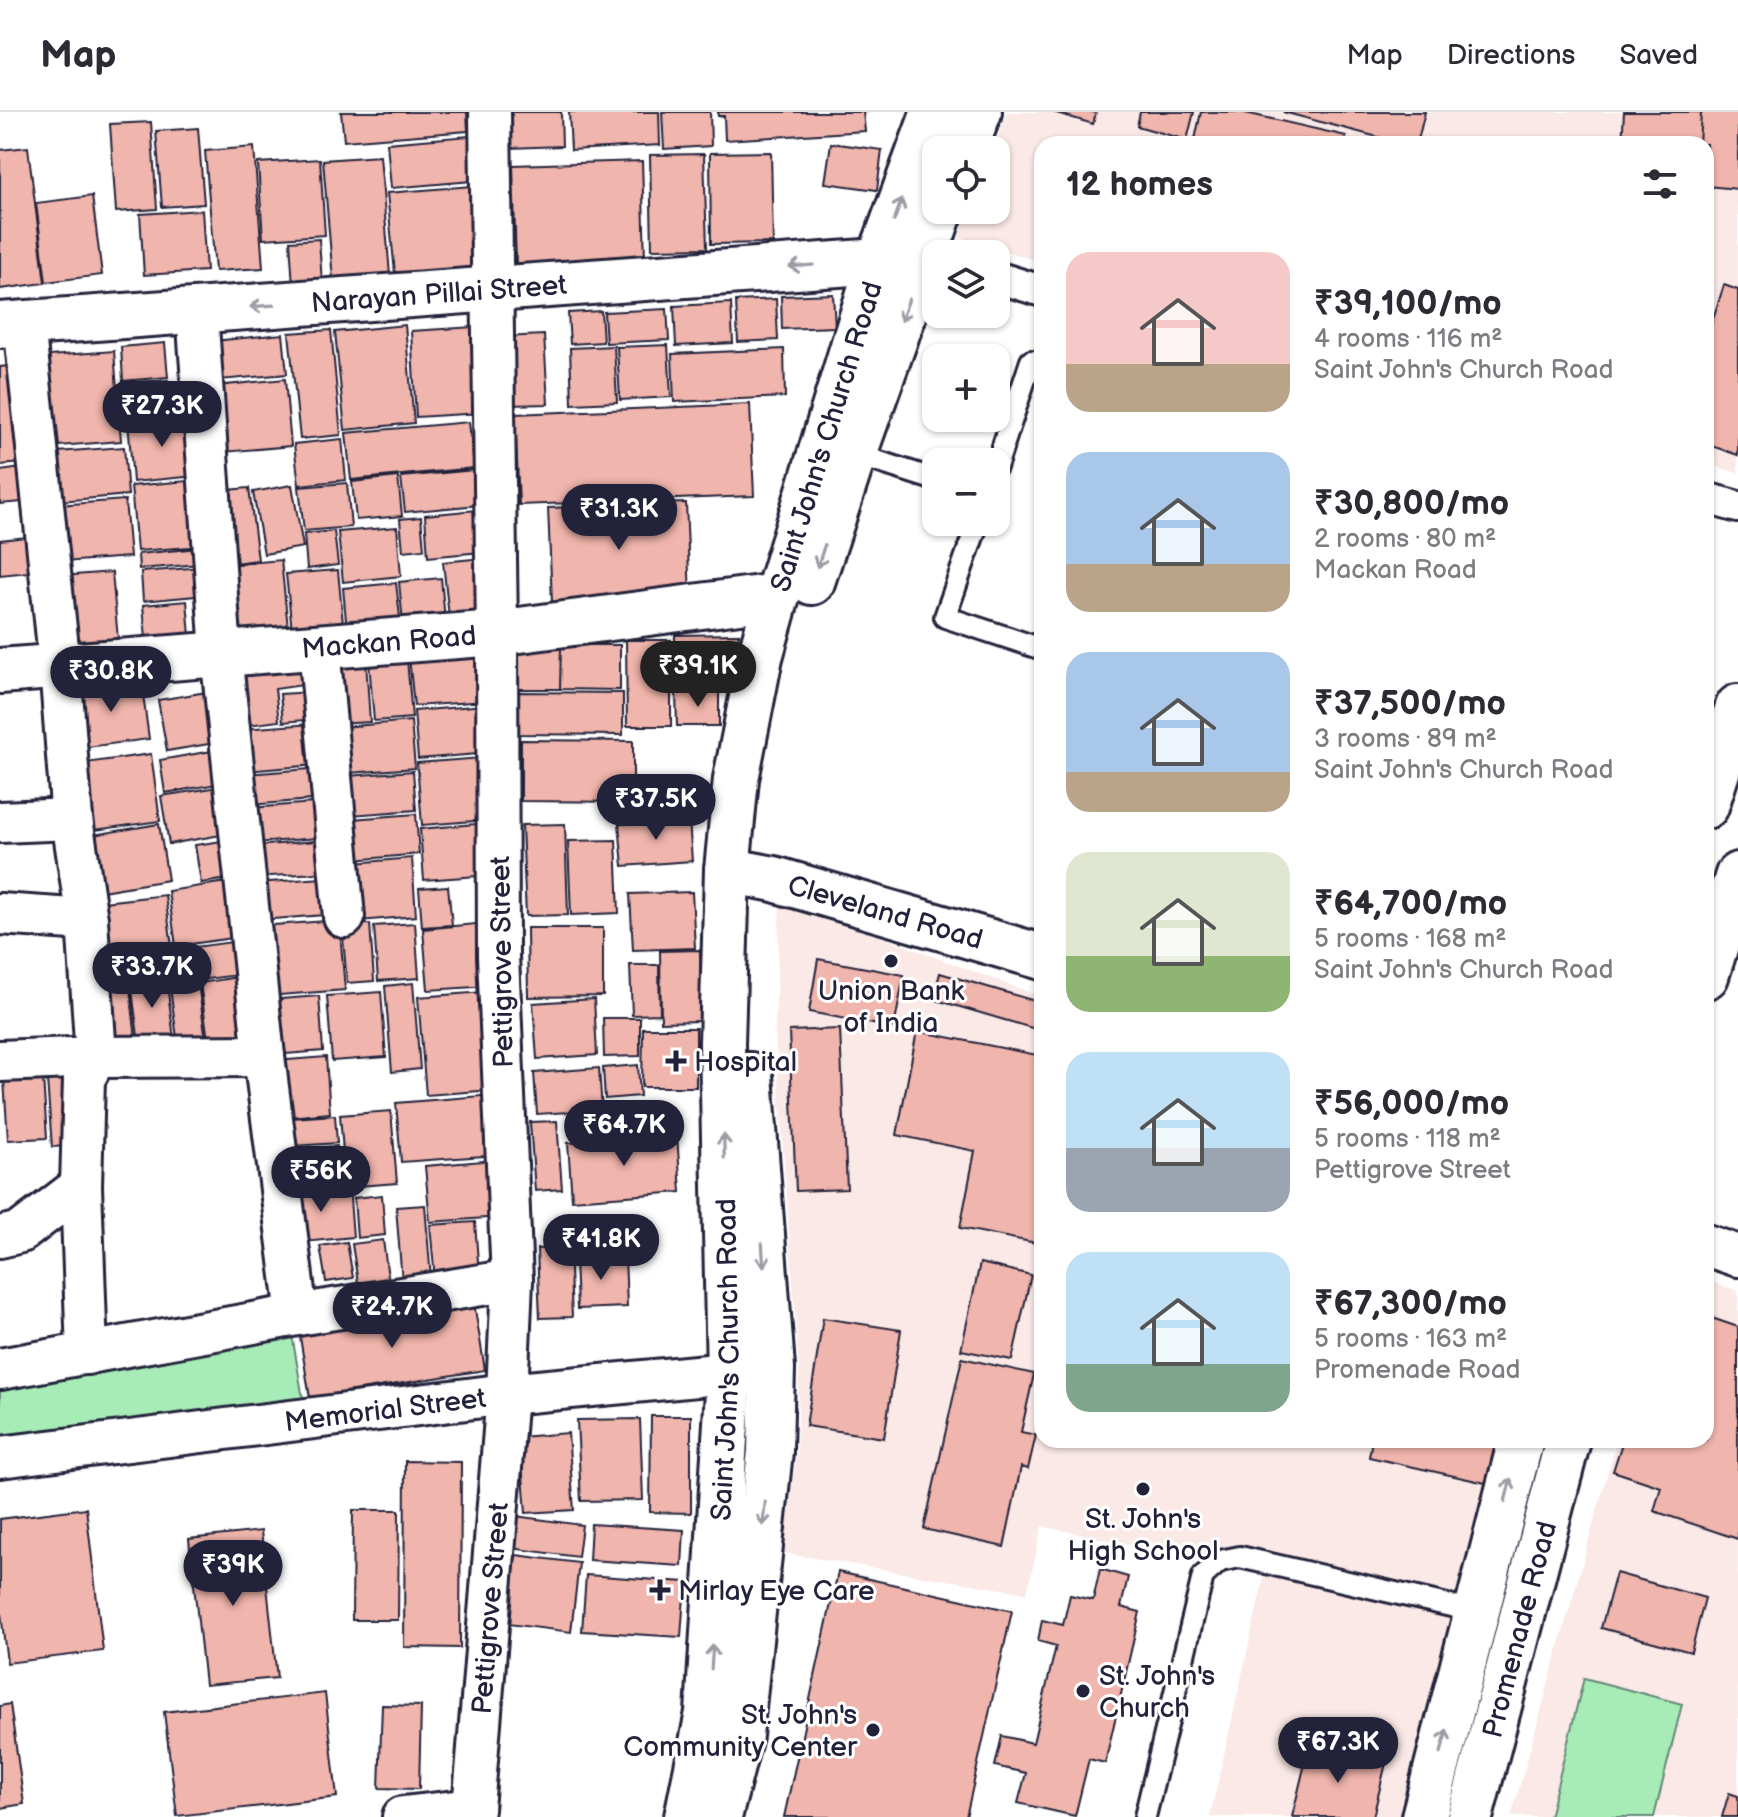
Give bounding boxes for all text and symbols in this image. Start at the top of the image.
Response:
text: Map [40,33,116,78]
text: Map [1346,39,1403,72]
text: Directions [1447,39,1575,72]
text: Saved [1619,39,1698,72]
map controls [922,136,1010,536]
button: locate [922,136,1010,224]
icon: filters [1638,162,1682,206]
text: 12 homes [1066,164,1213,205]
one-way arrow [891,197,906,222]
button: layers [922,240,1010,328]
one-way arrow [788,259,815,274]
street label: Narayan Pillai Street [310,269,568,320]
street label: Saint John's Church Road [764,278,890,596]
text: ₹39,100/mo [1314,283,1502,324]
icon: home [1130,284,1226,380]
one-way arrow [897,297,911,321]
one-way arrow [249,299,276,314]
text: 4 rooms · 116 m² [1314,324,1502,355]
button: + [922,344,1010,432]
text: Saint John's Church Road [1314,355,1613,386]
pin: ₹27.3K [97,381,227,449]
text: ₹27.3K [121,391,203,422]
button: − [922,448,1010,536]
text: ₹30,800/mo [1314,483,1509,524]
pin: ₹31.3K [554,484,684,552]
icon: home [1130,484,1226,580]
text: ₹31.3K [579,494,659,525]
text: 2 rooms · 80 m² [1314,524,1496,555]
one-way arrow [812,543,827,568]
text: Mackan Road [1314,555,1477,586]
street label: Mackan Road [300,620,478,666]
pin: ₹39.1K [633,641,763,709]
pin: ₹30.8K [46,646,176,714]
text: ₹39.1K [658,651,738,682]
text: ₹30.8K [68,656,154,687]
text: ₹37,500/mo [1314,683,1506,724]
icon: home [1130,684,1226,780]
text: 3 rooms · 89 m² [1314,724,1497,755]
text: Saint John's Church Road [1314,755,1613,786]
pin: ₹37.5K [591,774,721,842]
text: ₹37.5K [615,784,697,815]
street label: Pettigrove Street [484,855,521,1068]
street label: Cleveland Road [784,869,986,957]
text: ₹64,700/mo [1314,883,1507,924]
icon: home [1130,884,1226,980]
text: 5 rooms · 168 m² [1314,924,1507,955]
pin: ₹33.7K [87,942,217,1010]
text: ₹33.7K [111,952,194,983]
marker: Union Bank of India [882,952,900,970]
text: Saint John's Church Road [1314,955,1613,986]
place label: Union Bank of India [818,975,965,1040]
place label: Hospital [694,1046,797,1079]
marker: Hospital [665,1050,687,1072]
text: ₹56,000/mo [1314,1083,1509,1124]
icon: home [1130,1084,1226,1180]
pin: ₹64.7K [559,1100,689,1168]
text: ₹64.7K [582,1110,666,1141]
text: 5 rooms · 118 m² [1314,1124,1501,1155]
one-way arrow [716,1133,732,1160]
pin: ₹56K [274,1146,368,1214]
text: Pettigrove Street [1314,1155,1511,1186]
text: ₹56K [289,1156,353,1187]
street label: Saint John's Church Road [705,1198,747,1522]
pin: ₹41.8K [536,1214,666,1282]
text: ₹41.8K [561,1224,641,1255]
one-way arrow [756,1241,771,1268]
pin: ₹24.7K [327,1282,457,1350]
text: ₹67,300/mo [1314,1283,1507,1324]
icon: home [1130,1284,1226,1380]
text: ₹24.7K [351,1292,433,1323]
text: 5 rooms · 163 m² [1314,1324,1507,1355]
text: Promenade Road [1314,1355,1521,1386]
street label: Memorial Street [283,1382,488,1440]
one-way arrow [1502,1477,1517,1503]
marker: St. John's High School [1134,1480,1152,1498]
one-way arrow [756,1500,771,1527]
street label: Pettigrove Street [466,1501,516,1715]
place label: St. John's High School [1067,1503,1219,1568]
street label: Promenade Road [1476,1518,1564,1741]
pin: ₹39K [186,1540,280,1608]
text: ₹39K [202,1550,264,1581]
place label: Mirlay Eye Care [678,1575,875,1608]
marker: Mirlay Eye Care [649,1579,671,1601]
one-way arrow [704,1644,719,1671]
place label: St. John's Church [1099,1660,1215,1725]
marker: St. John's Church [1074,1682,1092,1700]
place label: St. John's Community Center [623,1699,858,1764]
pin: ₹67.3K [1273,1717,1403,1785]
marker: St. John's Community Center [864,1721,882,1739]
text: ₹67.3K [1296,1727,1380,1758]
one-way arrow [1437,1729,1452,1755]

